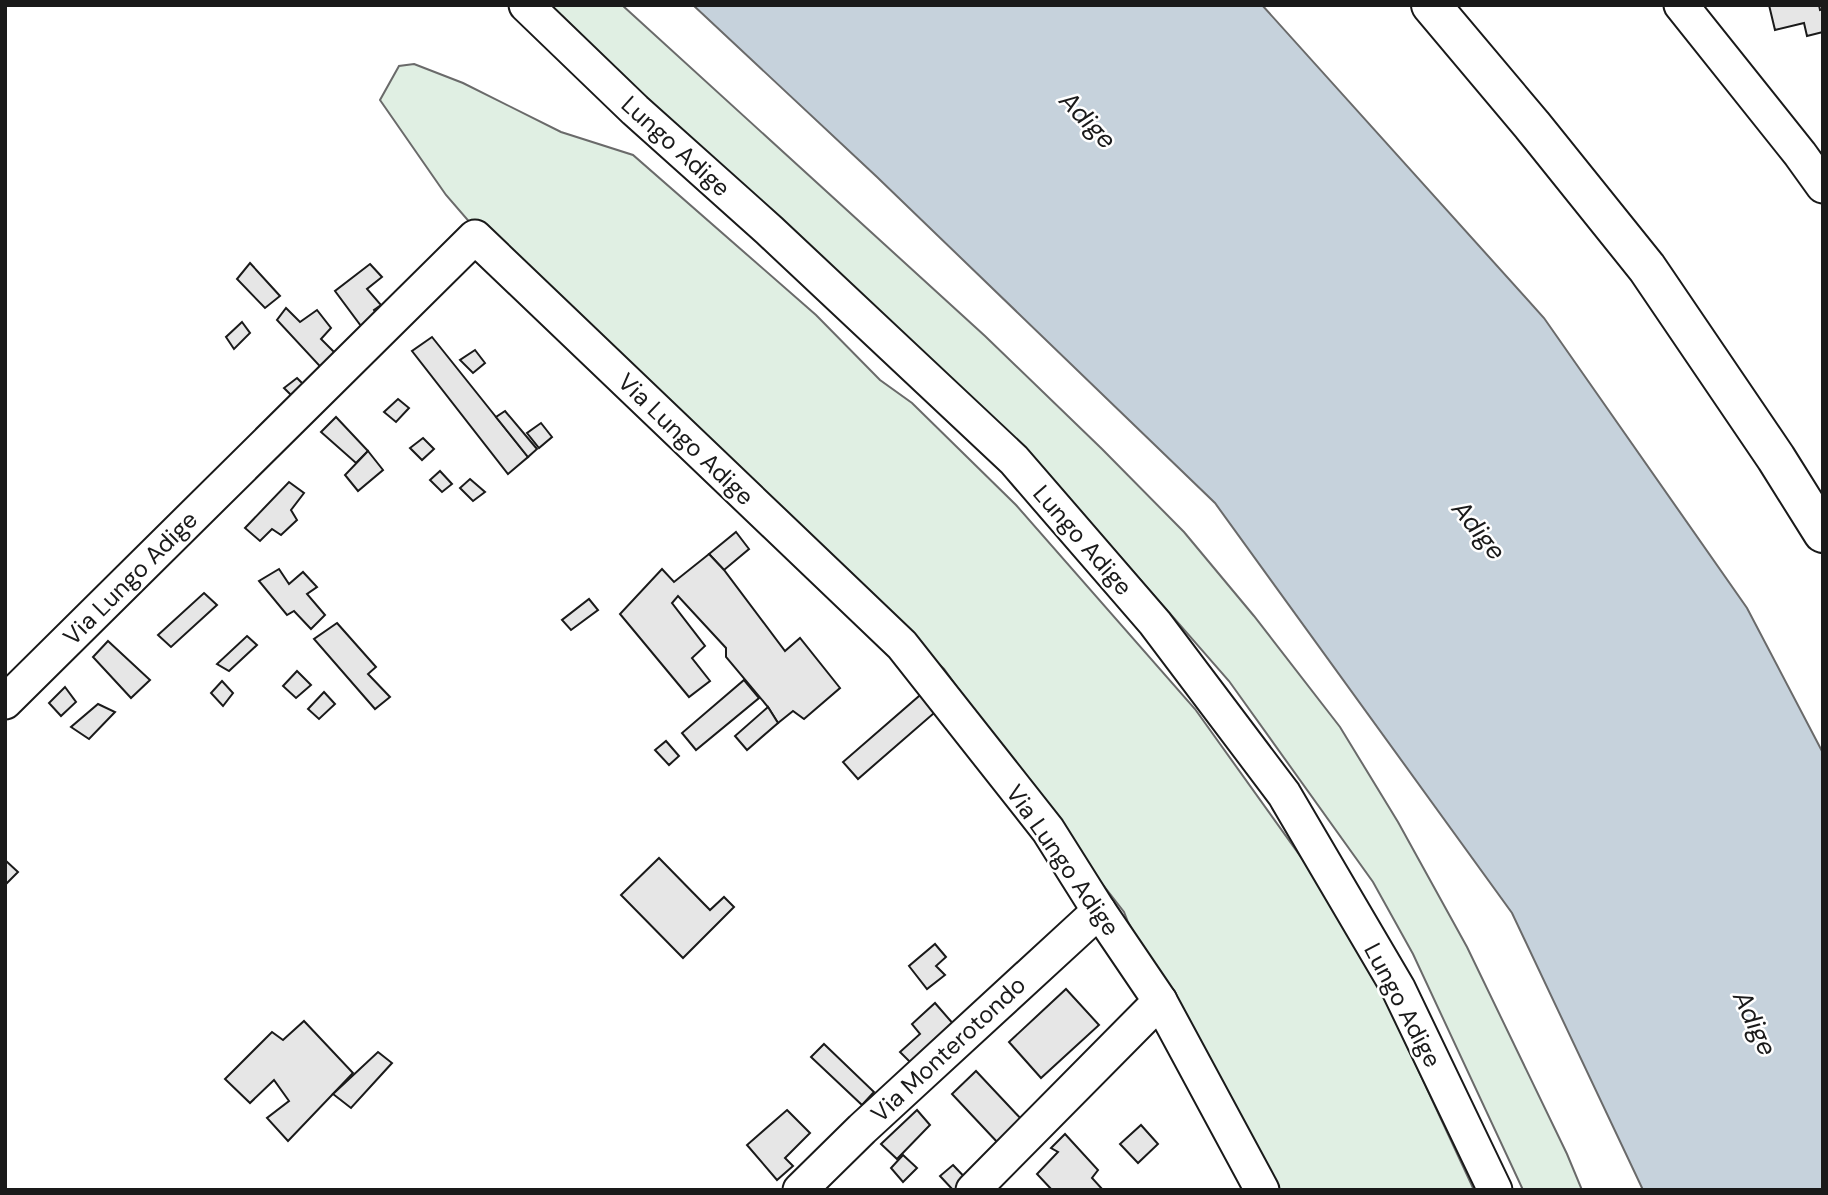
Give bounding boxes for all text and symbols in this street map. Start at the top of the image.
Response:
water label: Adige [1051,83,1124,156]
street label: Lungo Adige [615,89,737,203]
street label: Via Lungo Adige [611,366,761,512]
street label: Lungo Adige [1027,478,1139,602]
water label: Adige [1444,492,1514,567]
street label: Via Lungo Adige [56,504,204,652]
street label: Via Lungo Adige [999,778,1127,942]
street label: Lungo Adige [1357,938,1449,1072]
street label: Via Monterotondo [864,969,1032,1129]
water label: Adige [1725,984,1785,1061]

